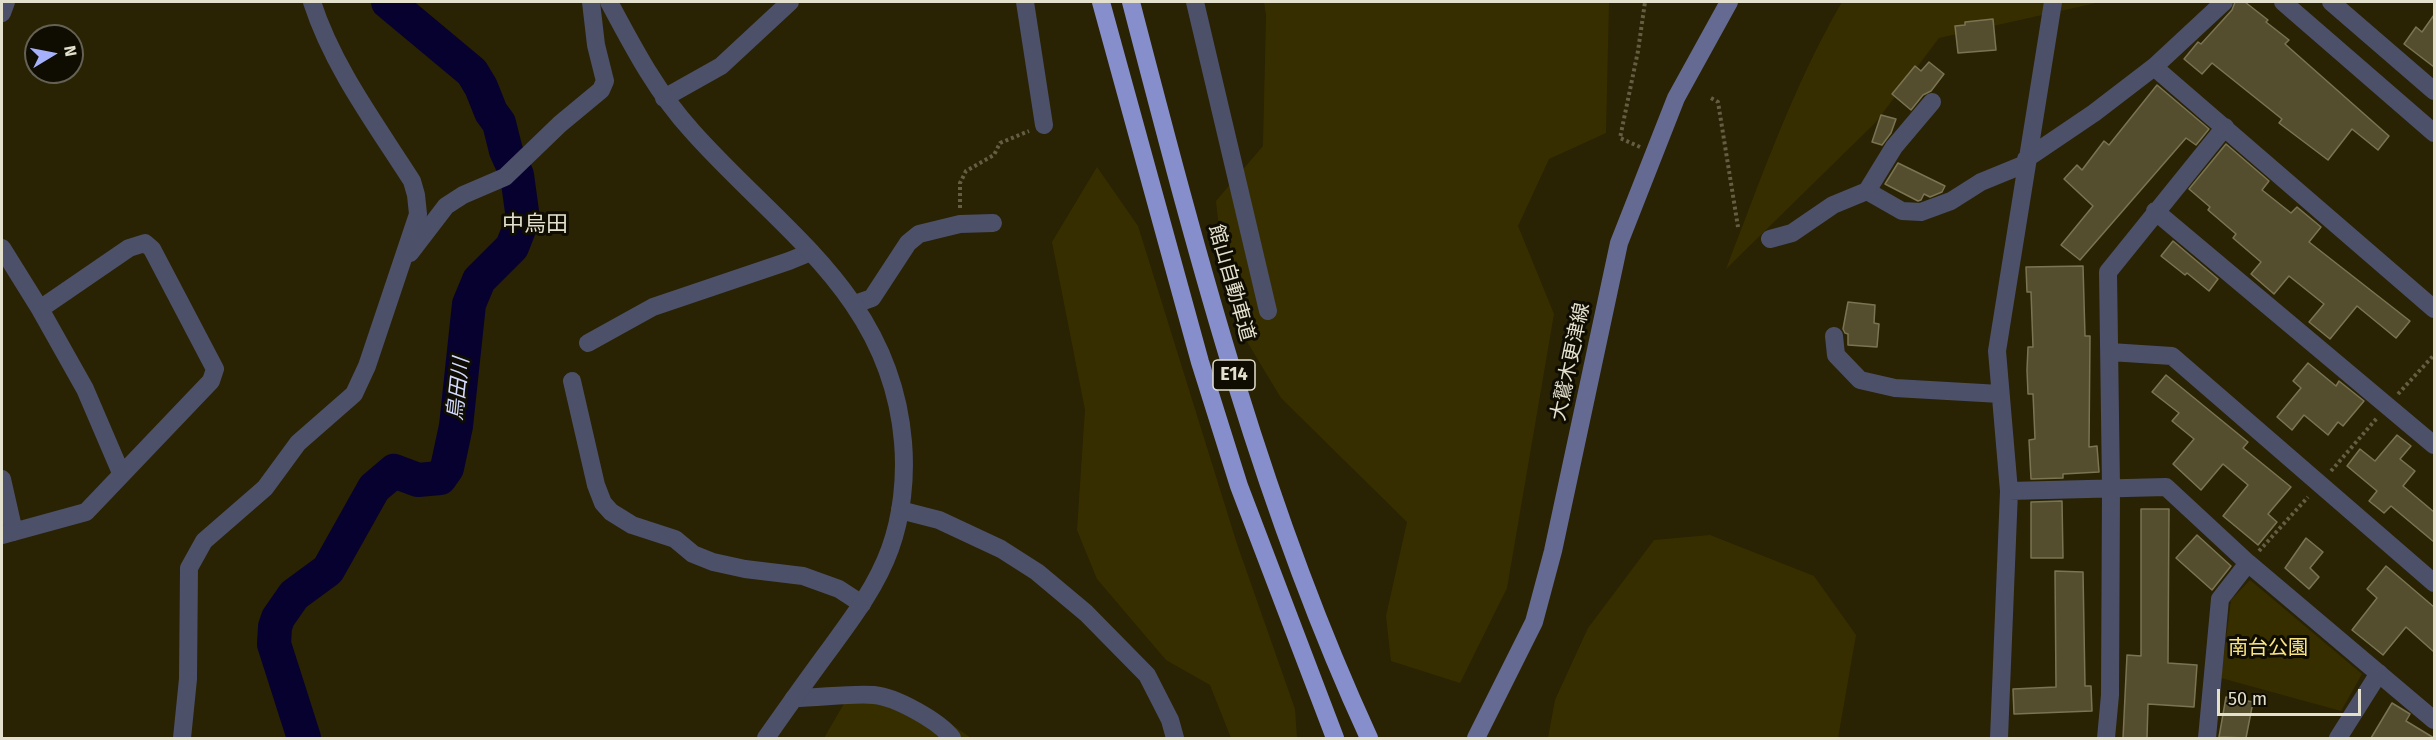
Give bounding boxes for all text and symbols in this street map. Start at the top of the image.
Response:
north arrow [24,24,84,84]
text: N [60,44,81,58]
district label: 中烏田 [502,212,568,238]
street label: 館山自動車道 [1203,222,1259,344]
street label: 大鷲木更津線 [1547,301,1595,423]
water label: 鳥田川 [443,356,475,422]
road number: E14 [1213,360,1255,390]
park label: 南台公園 [2228,636,2308,660]
scale bar [2220,677,2364,715]
text: 50 m [2228,688,2267,710]

